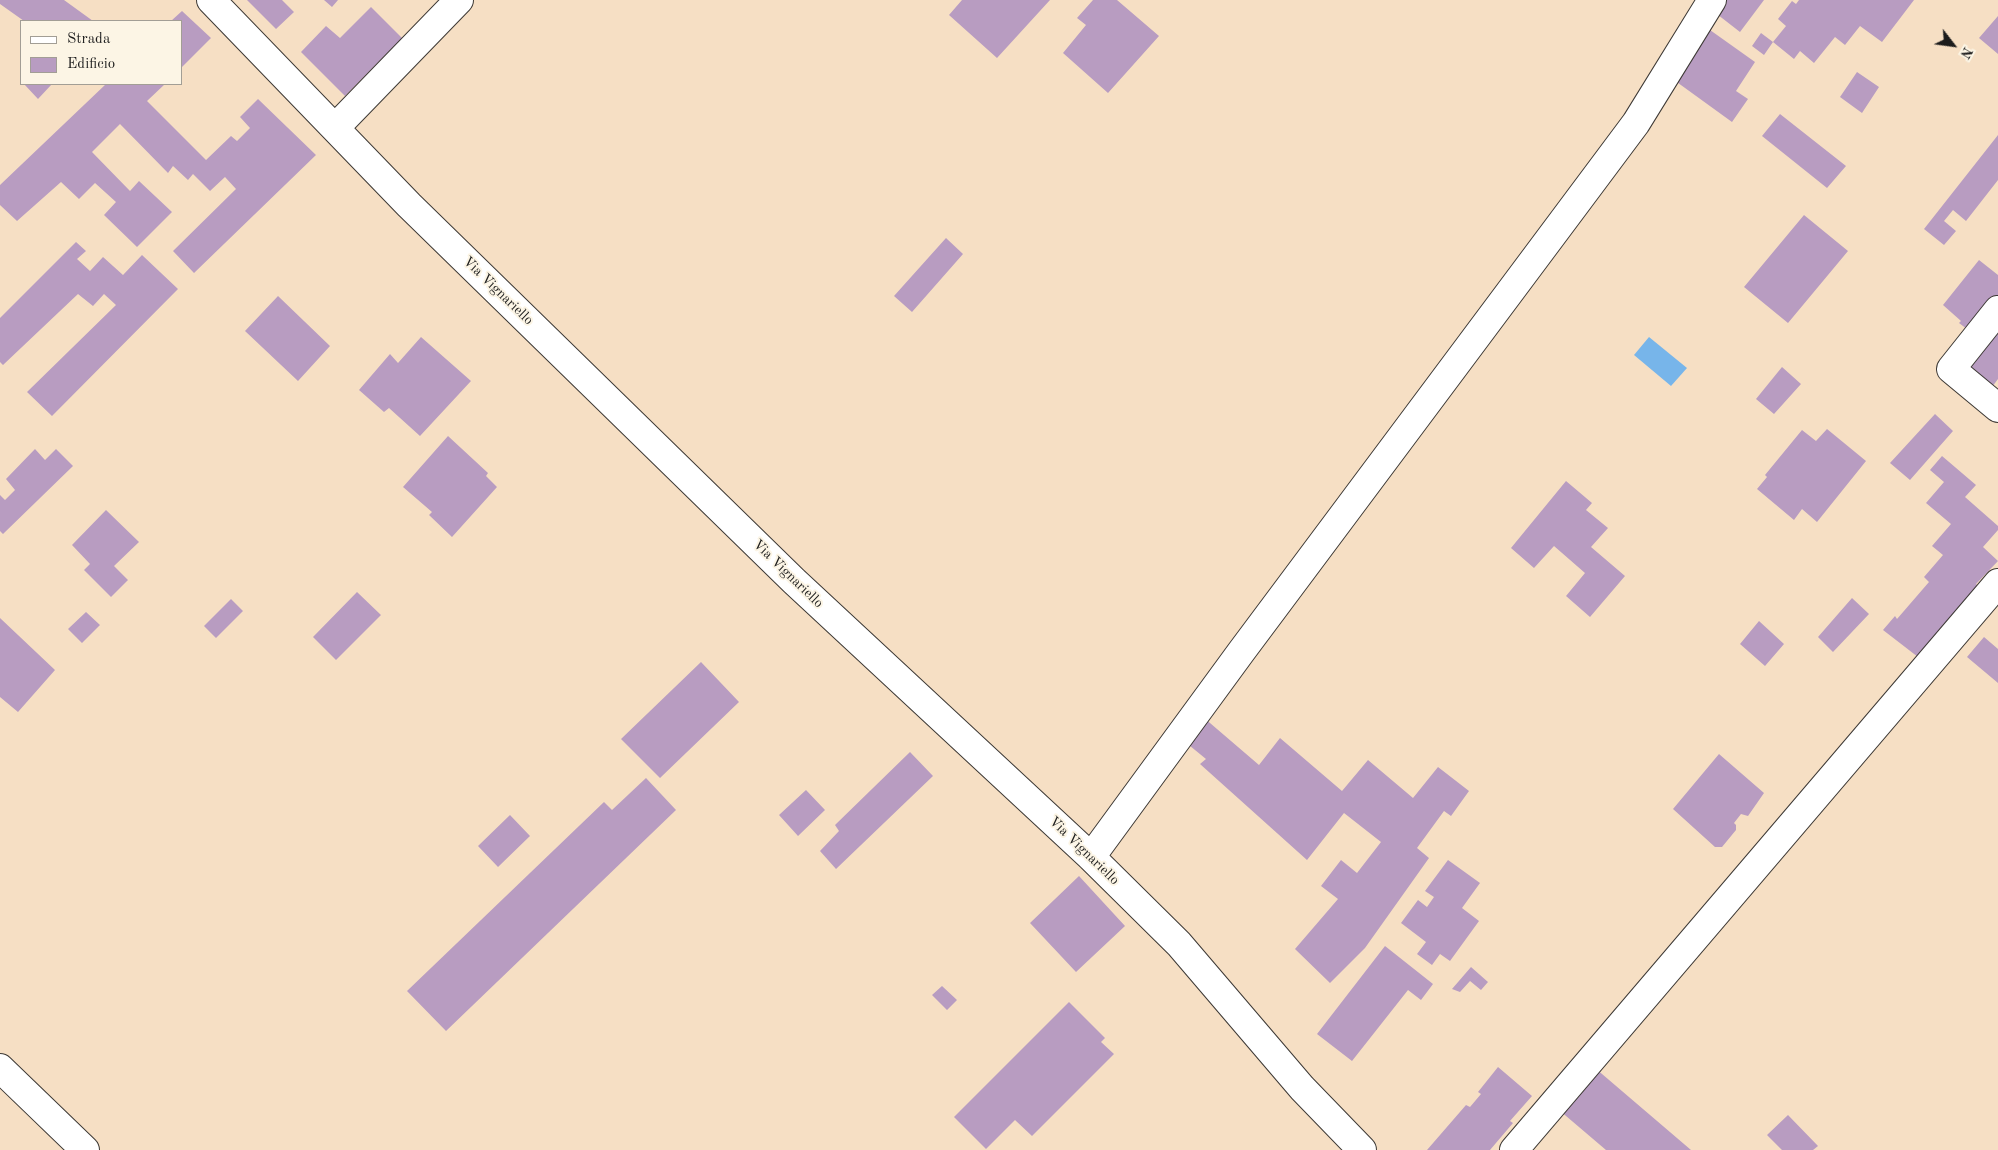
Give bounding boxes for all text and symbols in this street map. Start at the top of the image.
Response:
legend [20,20,182,85]
north arrow [1928,20,1978,70]
text: Strada [67,32,110,47]
text: N [1957,44,1975,61]
text: Edificio [67,57,115,72]
street label: Via Vignariello [459,253,537,329]
street label: Via Vignariello [749,536,827,612]
street label: Via Vignariello [1045,813,1123,889]

